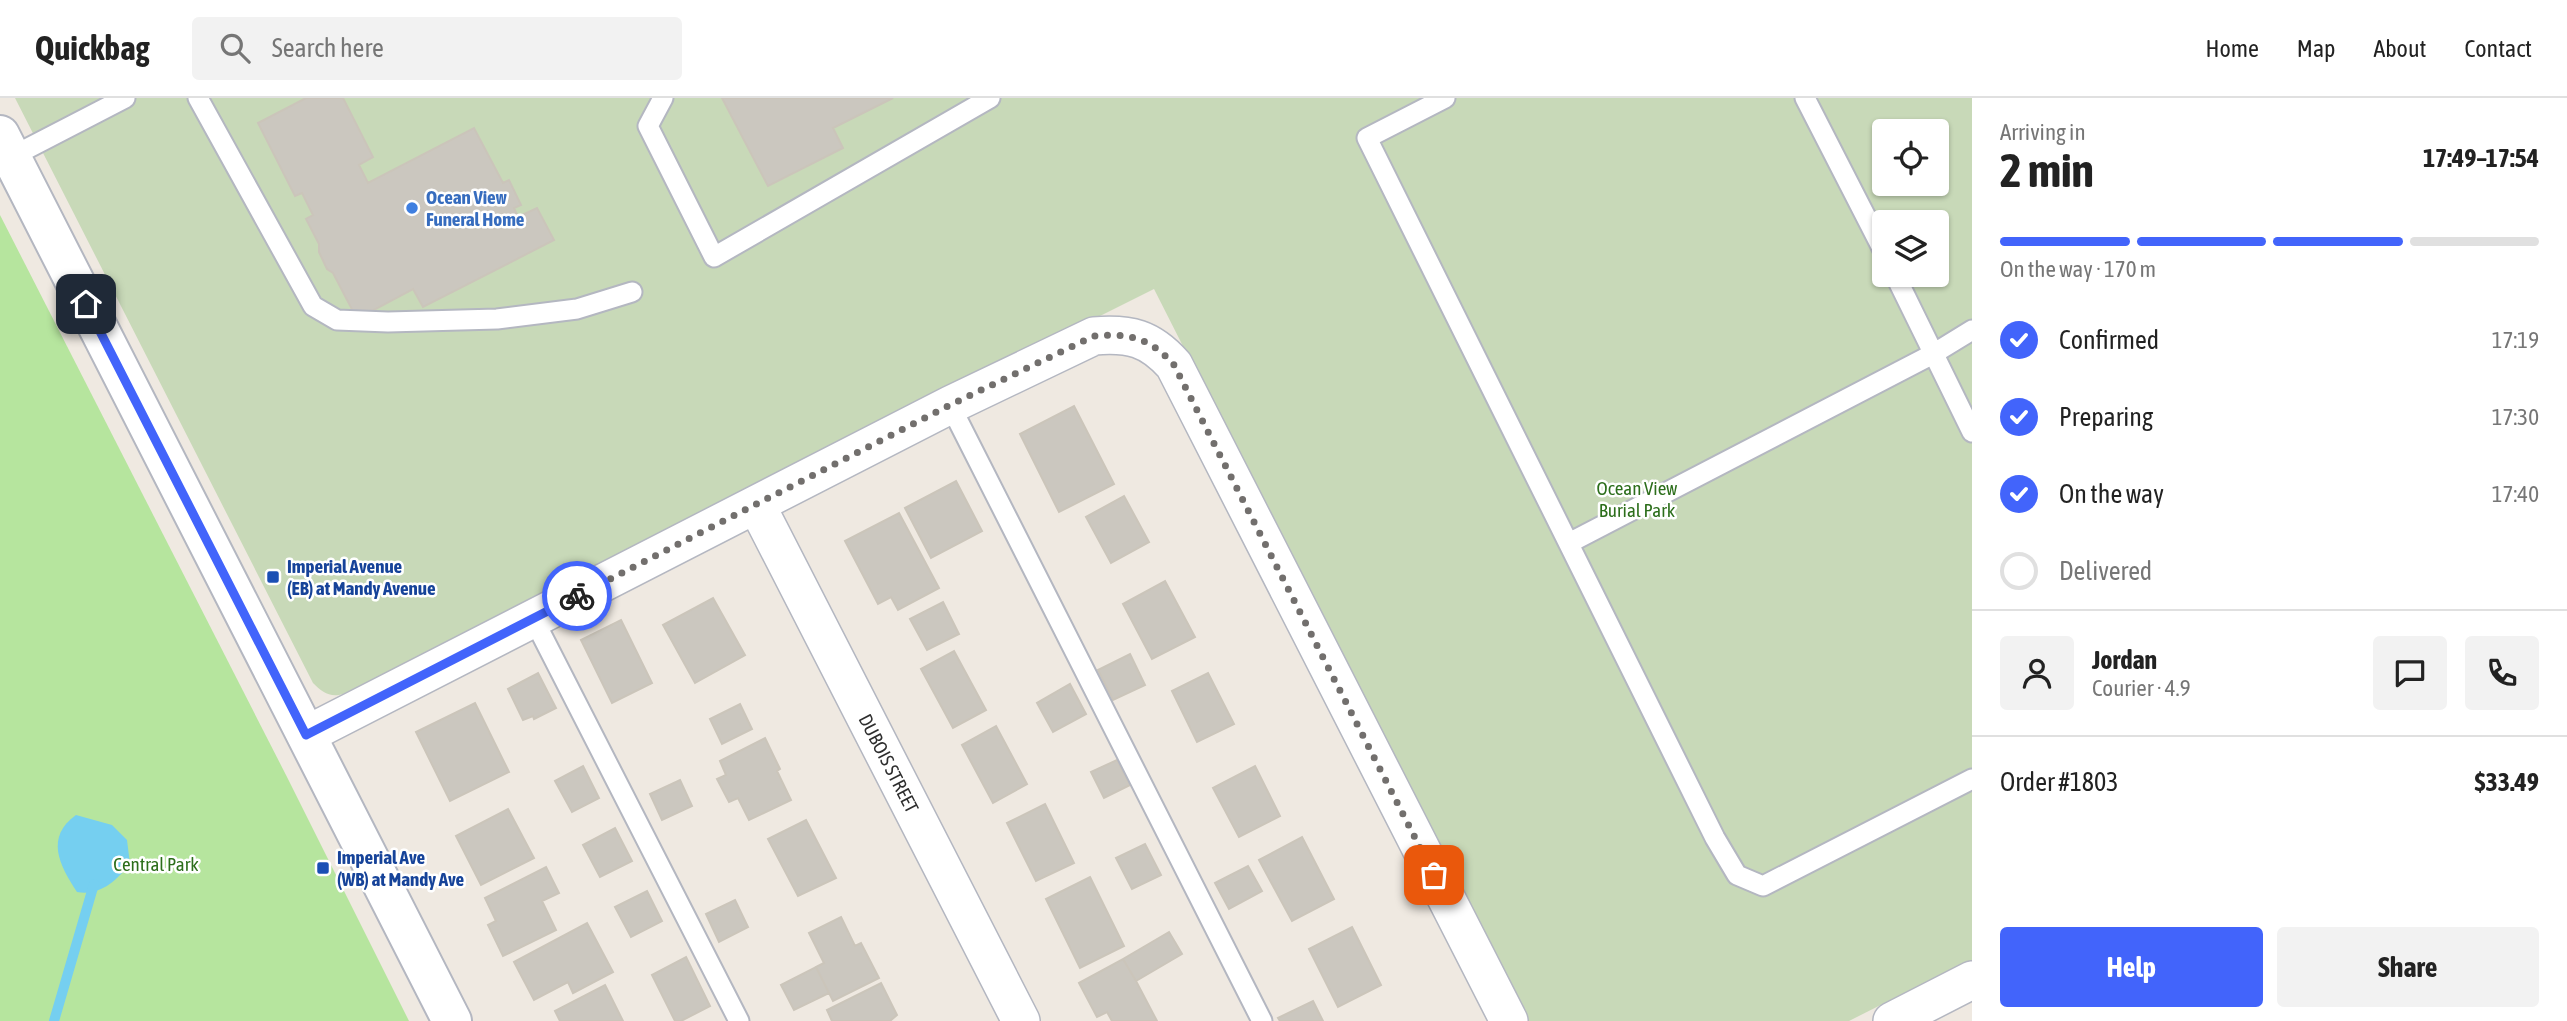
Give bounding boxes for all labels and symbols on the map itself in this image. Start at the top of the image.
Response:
place label: Ocean View Funeral Home [426,186,525,230]
marker: Ocean View Funeral Home [404,200,420,216]
pin [56,274,116,334]
park label: Ocean View Burial Park [1597,477,1678,521]
place label: Imperial Avenue (EB) at Mandy Avenue [287,555,436,599]
courier [542,561,612,631]
marker: Imperial Avenue (EB) at Mandy Avenue [265,569,281,585]
street label: DUBOIS STREET [854,710,924,817]
pin [1404,845,1464,905]
place label: Imperial Ave (WB) at Mandy Ave [337,846,465,890]
park label: Central Park [113,853,199,875]
marker: Imperial Ave (WB) at Mandy Ave [315,860,331,876]

